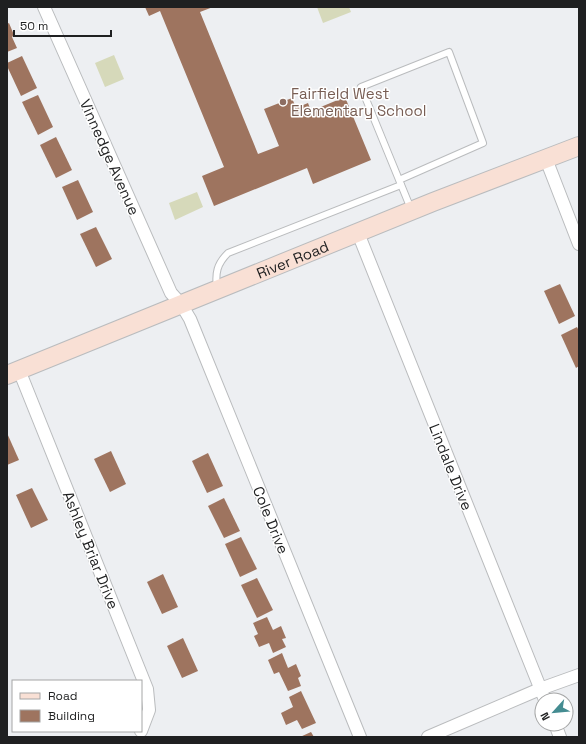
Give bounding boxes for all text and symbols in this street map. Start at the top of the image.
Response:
scale bar [14,12,111,38]
text: 50 m [20,18,48,34]
place label: Fairfield West Elementary School [291,84,427,120]
street label: Vinnedge Avenue [76,96,144,218]
marker: Fairfield West Elementary School [278,97,288,107]
street label: River Road [253,236,331,282]
street label: Lindale Drive [425,421,477,513]
street label: Cole Drive [249,483,293,557]
street label: Ashley Briar Drive [59,488,123,612]
legend [12,680,142,732]
text: Road [48,688,77,704]
north arrow [534,692,574,732]
text: Building [48,708,95,724]
text: N [537,710,553,723]

